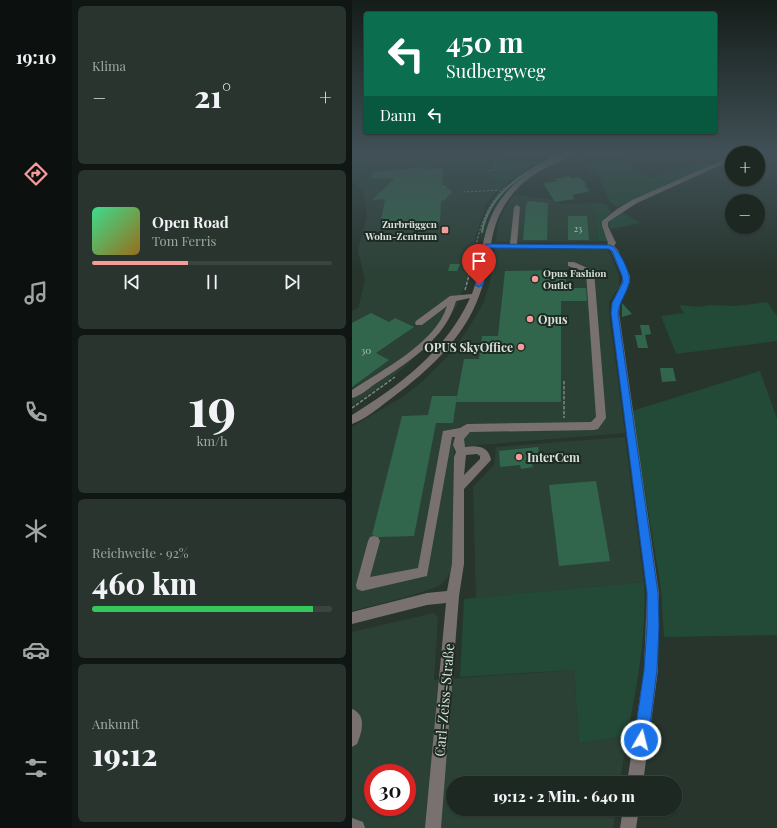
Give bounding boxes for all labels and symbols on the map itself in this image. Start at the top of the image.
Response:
place label: Zurbrüggen Wohn-Zentrum [364,217,438,243]
house number: 23 [574,222,582,234]
marker: Zurbrüggen Wohn-Zentrum [440,225,450,235]
pin [462,244,496,285]
place label: Opus Fashion Outlet [543,266,607,292]
marker: Opus Fashion Outlet [530,274,540,284]
place label: Opus [538,311,568,327]
marker: Opus [525,314,535,324]
place label: OPUS SkyOffice [424,339,513,355]
marker: OPUS SkyOffice [516,342,526,352]
house number: 30 [361,343,371,357]
place label: InterCem [527,449,580,465]
marker: InterCem [514,452,524,462]
street label: Carl-Zeiss-Straße [430,643,458,757]
position arrow [620,719,662,761]
speed limit sign: 30 [364,764,416,816]

